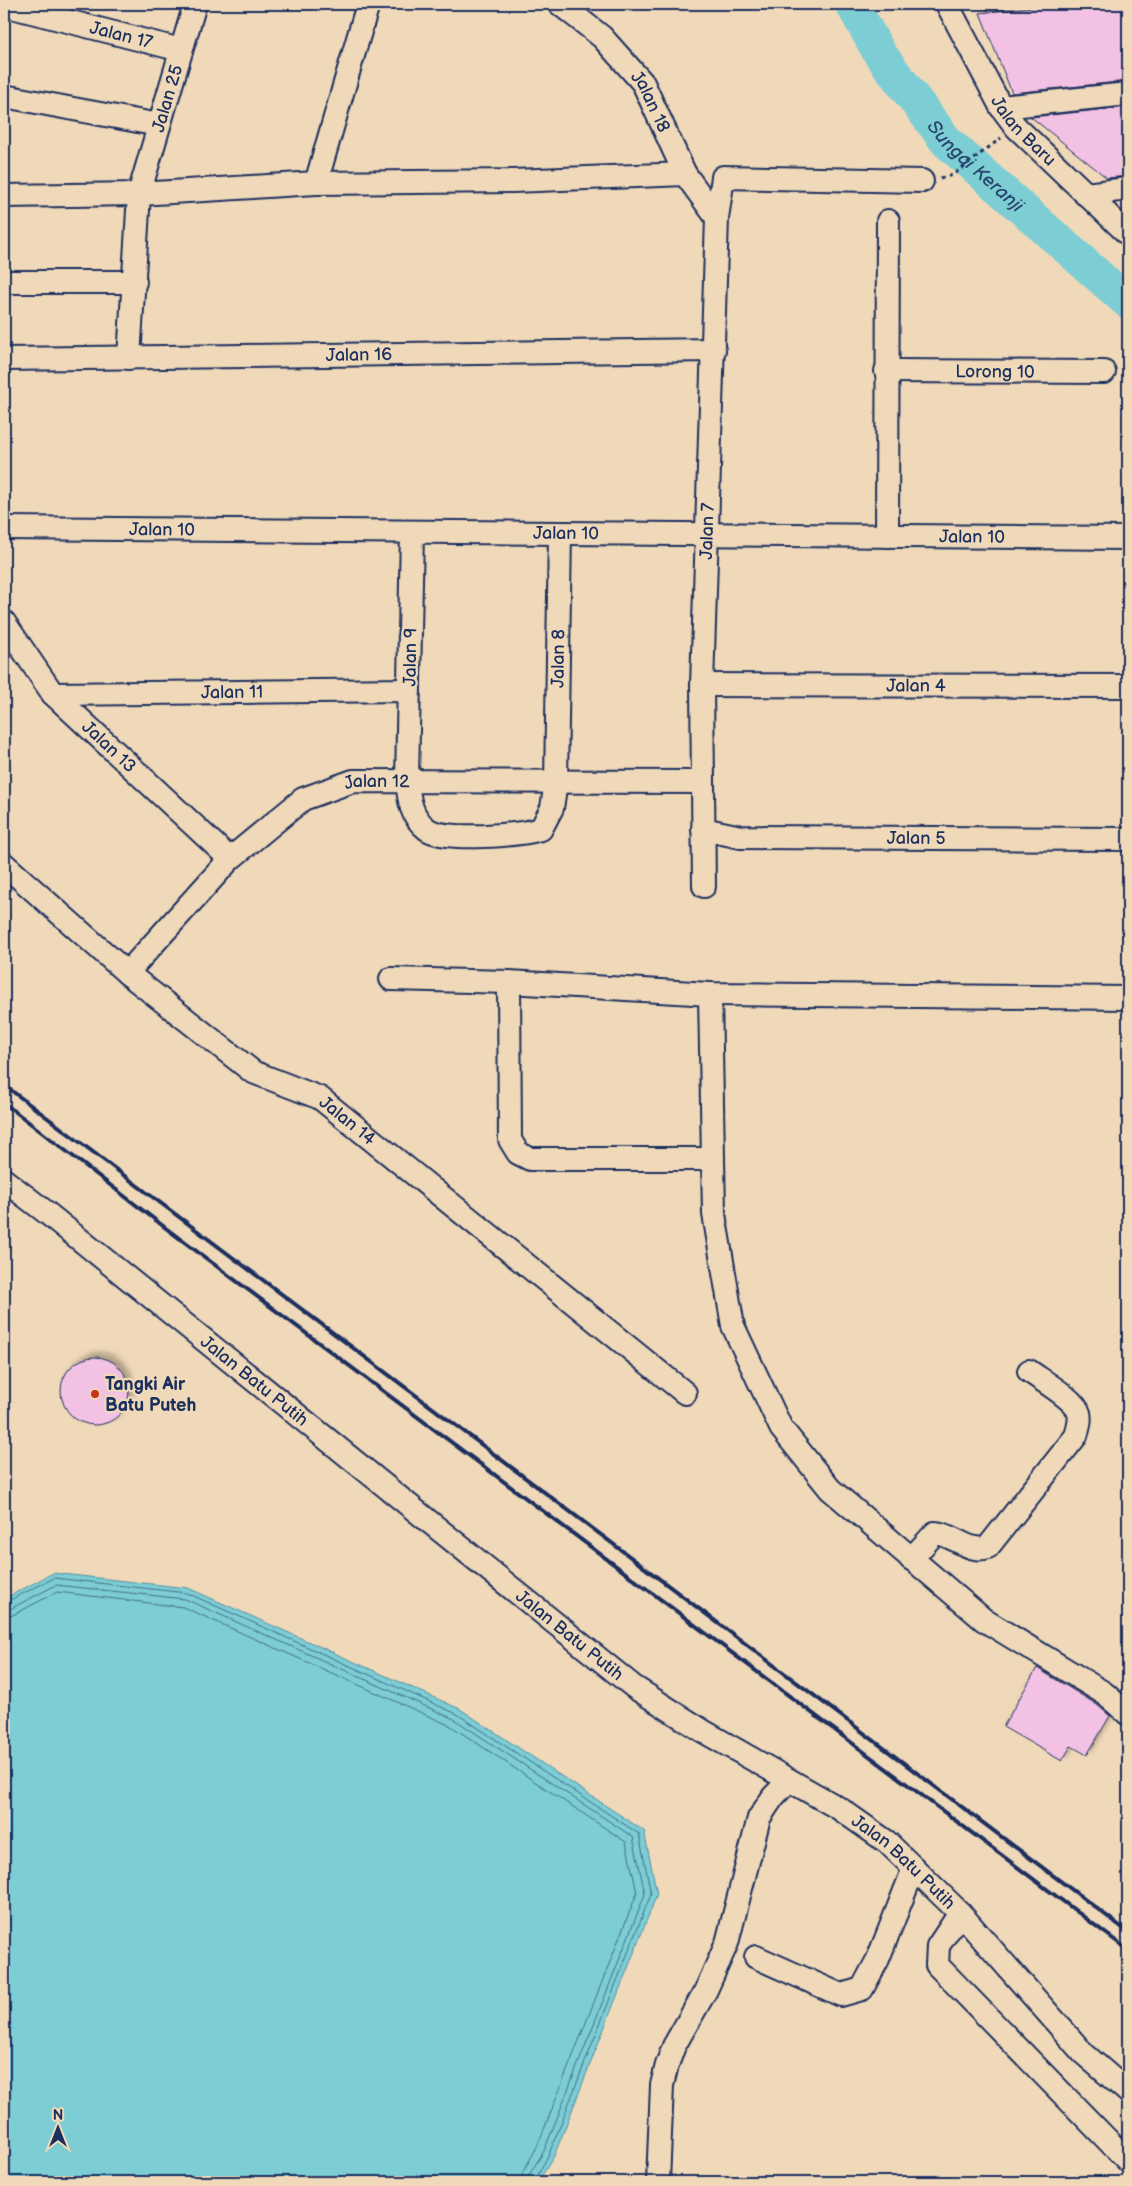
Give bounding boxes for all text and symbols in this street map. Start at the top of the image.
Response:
street label: Jalan 17 [87,17,155,53]
street label: Jalan 25 [148,62,188,135]
street label: Jalan 18 [626,67,674,136]
street label: Jalan Baru [986,93,1060,170]
water label: Sungai Keranji [921,116,1029,218]
street label: Jalan 16 [326,344,392,366]
street label: Lorong 10 [955,361,1035,383]
street label: Jalan 7 [696,502,719,560]
street label: Jalan 10 [129,519,195,541]
street label: Jalan 10 [533,523,599,544]
street label: Jalan 10 [939,526,1005,548]
street label: Jalan 9 [399,627,422,687]
street label: Jalan 8 [548,629,569,688]
street label: Jalan 4 [886,675,946,697]
street label: Jalan 11 [201,682,263,703]
street label: Jalan 13 [77,716,140,777]
street label: Jalan 12 [341,771,410,794]
street label: Jalan 5 [887,828,946,849]
street label: Jalan 14 [315,1092,380,1150]
street label: Jalan Batu Putih [196,1331,312,1431]
place label: Tangki Air Batu Puteh [105,1374,196,1416]
marker: Tangki Air Batu Puteh [89,1388,101,1400]
street label: Jalan Batu Putih [511,1586,627,1685]
street label: Jalan Batu Putih [847,1810,960,1914]
north arrow [32,2104,82,2154]
text: N [53,2107,63,2124]

